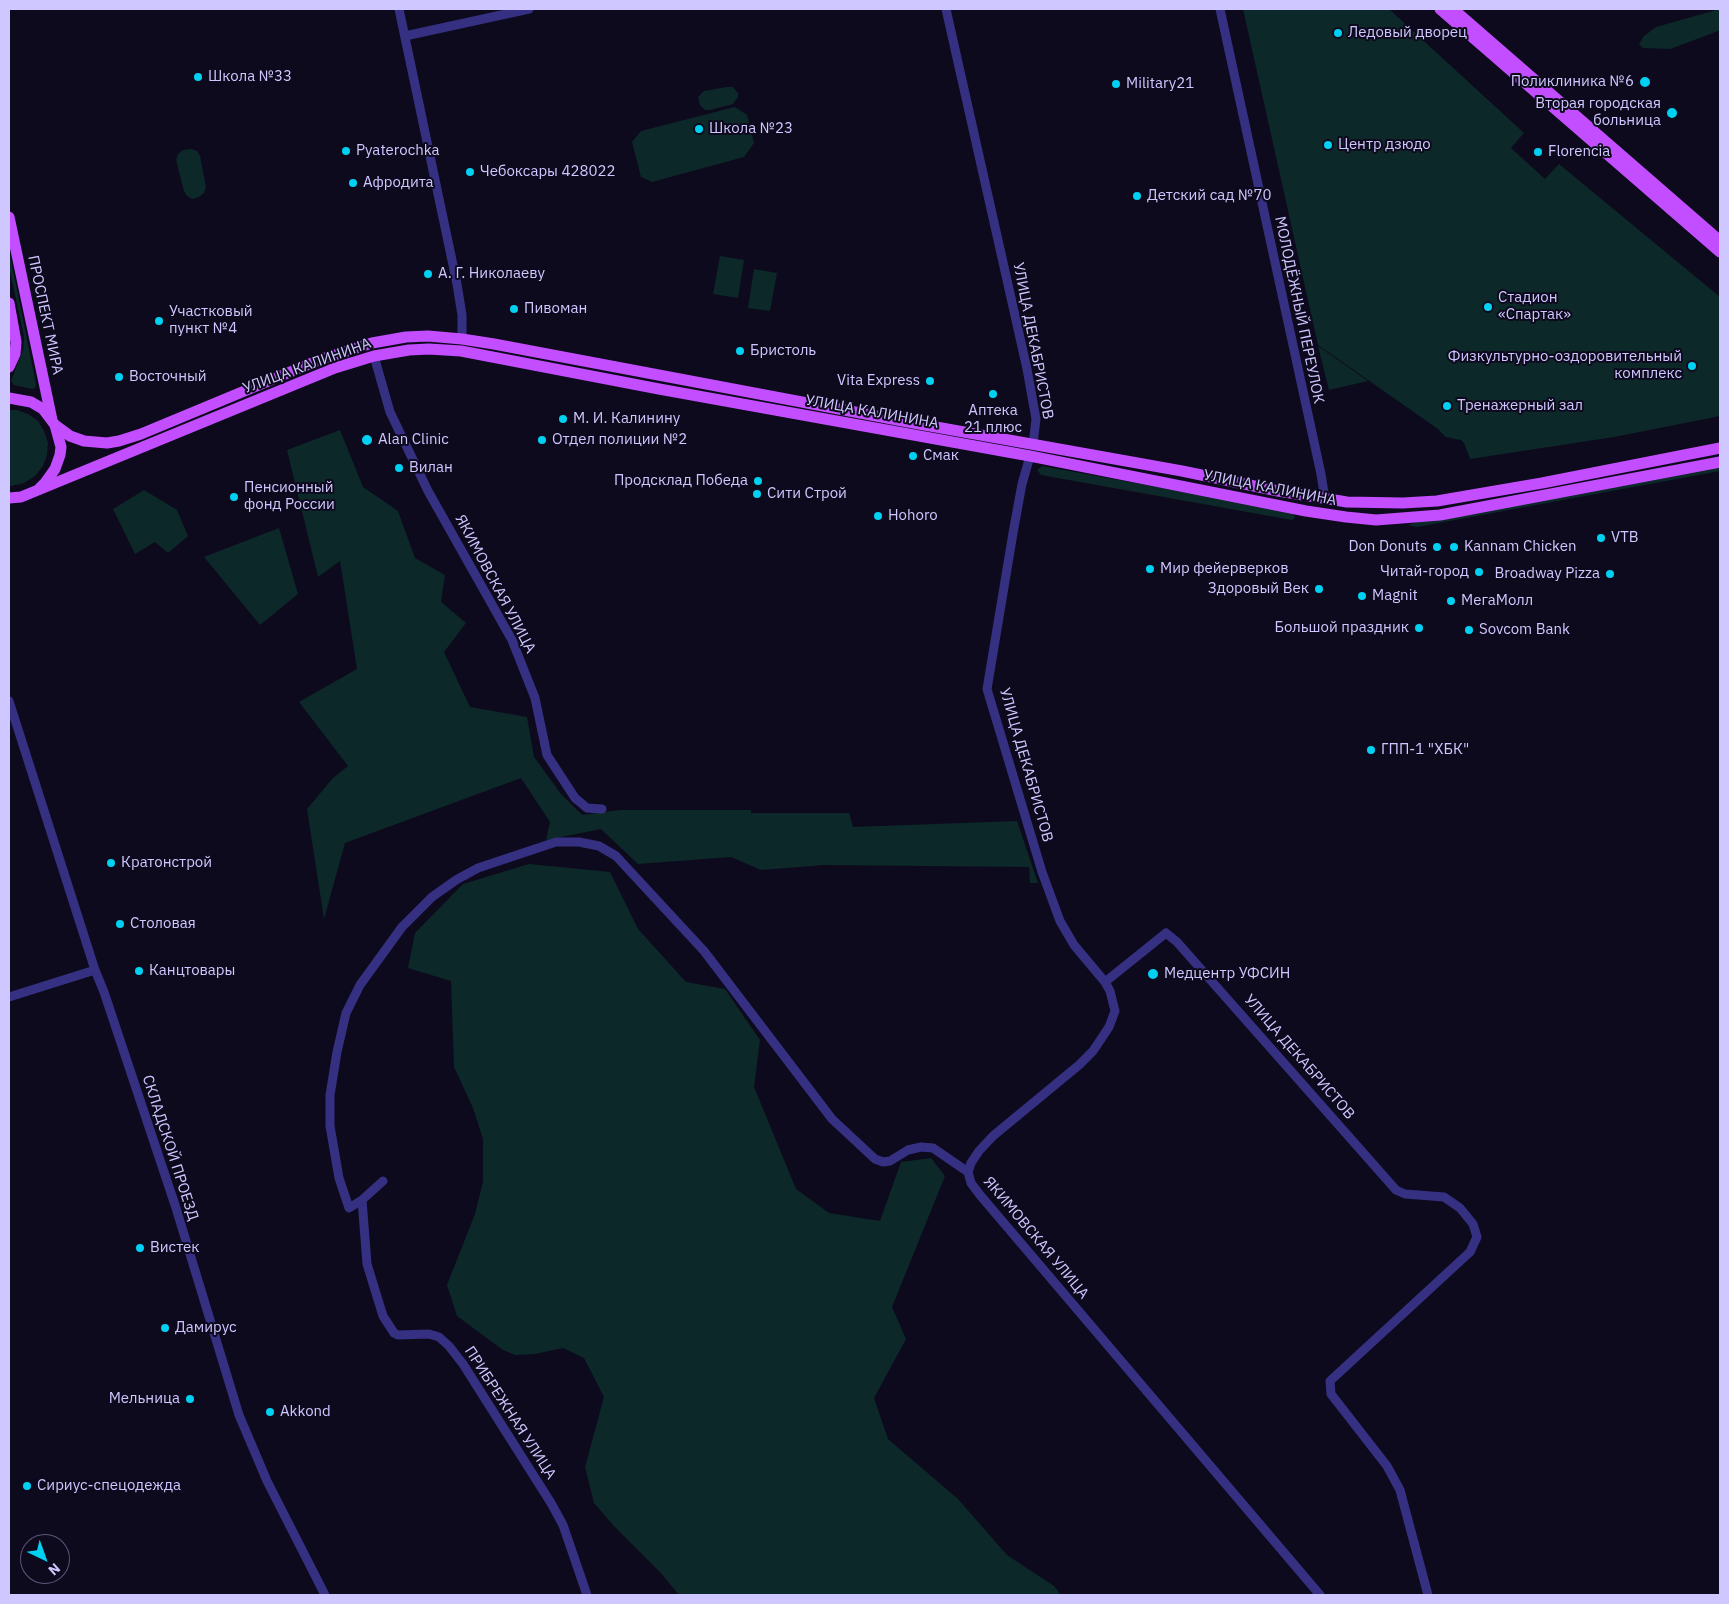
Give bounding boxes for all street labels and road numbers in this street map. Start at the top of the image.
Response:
street label: МОЛОДЁЖНЫЙ ПЕРЕУЛОК [1270,215,1328,405]
street label: ПРОСПЕКТ МИРА [24,254,66,376]
street label: УЛИЦА ДЕКАБРИСТОВ [1009,261,1057,421]
street label: УЛИЦА КАЛИНИНА [240,334,374,398]
street label: УЛИЦА КАЛИНИНА [804,391,940,433]
street label: УЛИЦА КАЛИНИНА [1202,466,1338,510]
street label: ЯКИМОВСКАЯ УЛИЦА [451,512,539,656]
street label: УЛИЦА ДЕКАБРИСТОВ [995,686,1057,844]
street label: УЛИЦА ДЕКАБРИСТОВ [1240,991,1358,1123]
street label: СКЛАДСКОЙ ПРОЕЗД [138,1073,202,1223]
street label: ЯКИМОВСКАЯ УЛИЦА [980,1173,1092,1303]
street label: ПРИБРЕЖНАЯ УЛИЦА [460,1343,560,1483]

